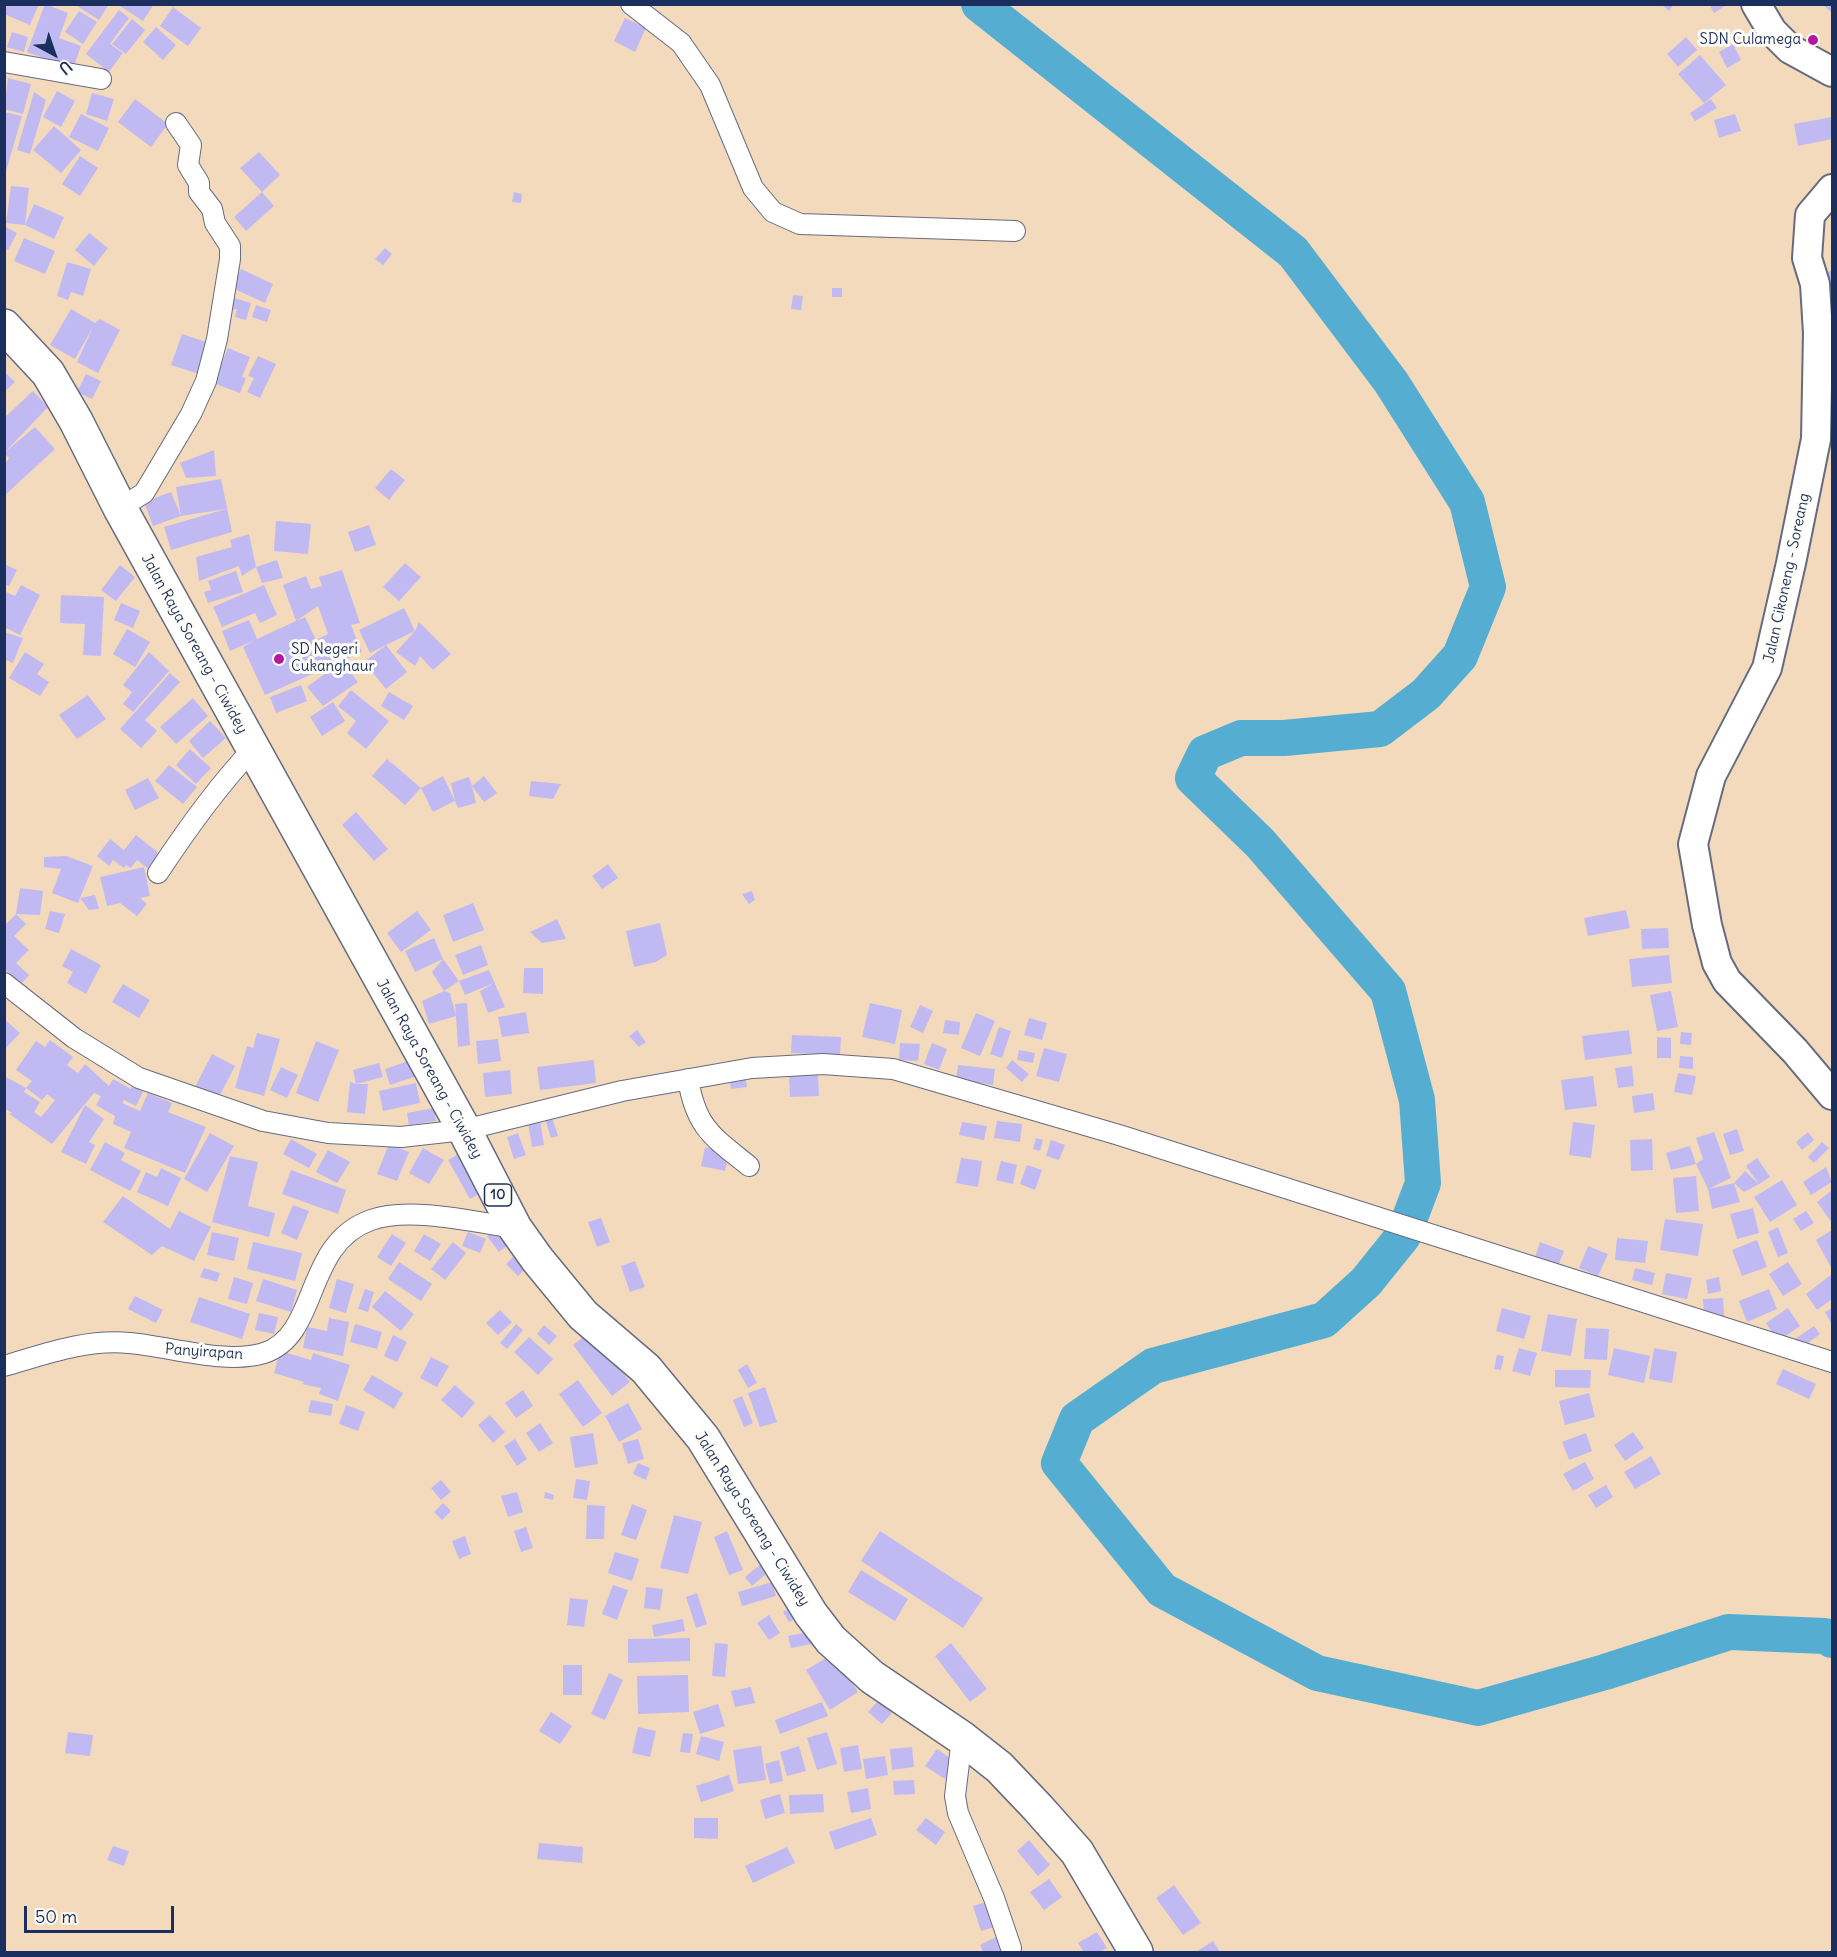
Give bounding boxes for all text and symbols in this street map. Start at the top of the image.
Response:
north arrow [24,24,84,84]
place label: SDN Culamega [1700,31,1801,49]
marker: SDN Culamega [1806,33,1820,47]
text: U [55,57,76,79]
street label: Jalan Cikoneng - Soreang [1760,491,1814,665]
street label: Jalan Raya Soreang - Ciwidey [137,551,251,737]
place label: SD Negeri Cukanghaur [291,641,375,676]
marker: SD Negeri Cukanghaur [272,652,286,666]
street label: Jalan Raya Soreang - Ciwidey [372,976,486,1162]
road number: 10 [484,1184,512,1206]
street label: Panyirapan [164,1340,244,1364]
street label: Jalan Raya Soreang - Ciwidey [691,1428,813,1610]
scale bar [27,1894,177,1932]
text: 50 m [35,1905,77,1928]

